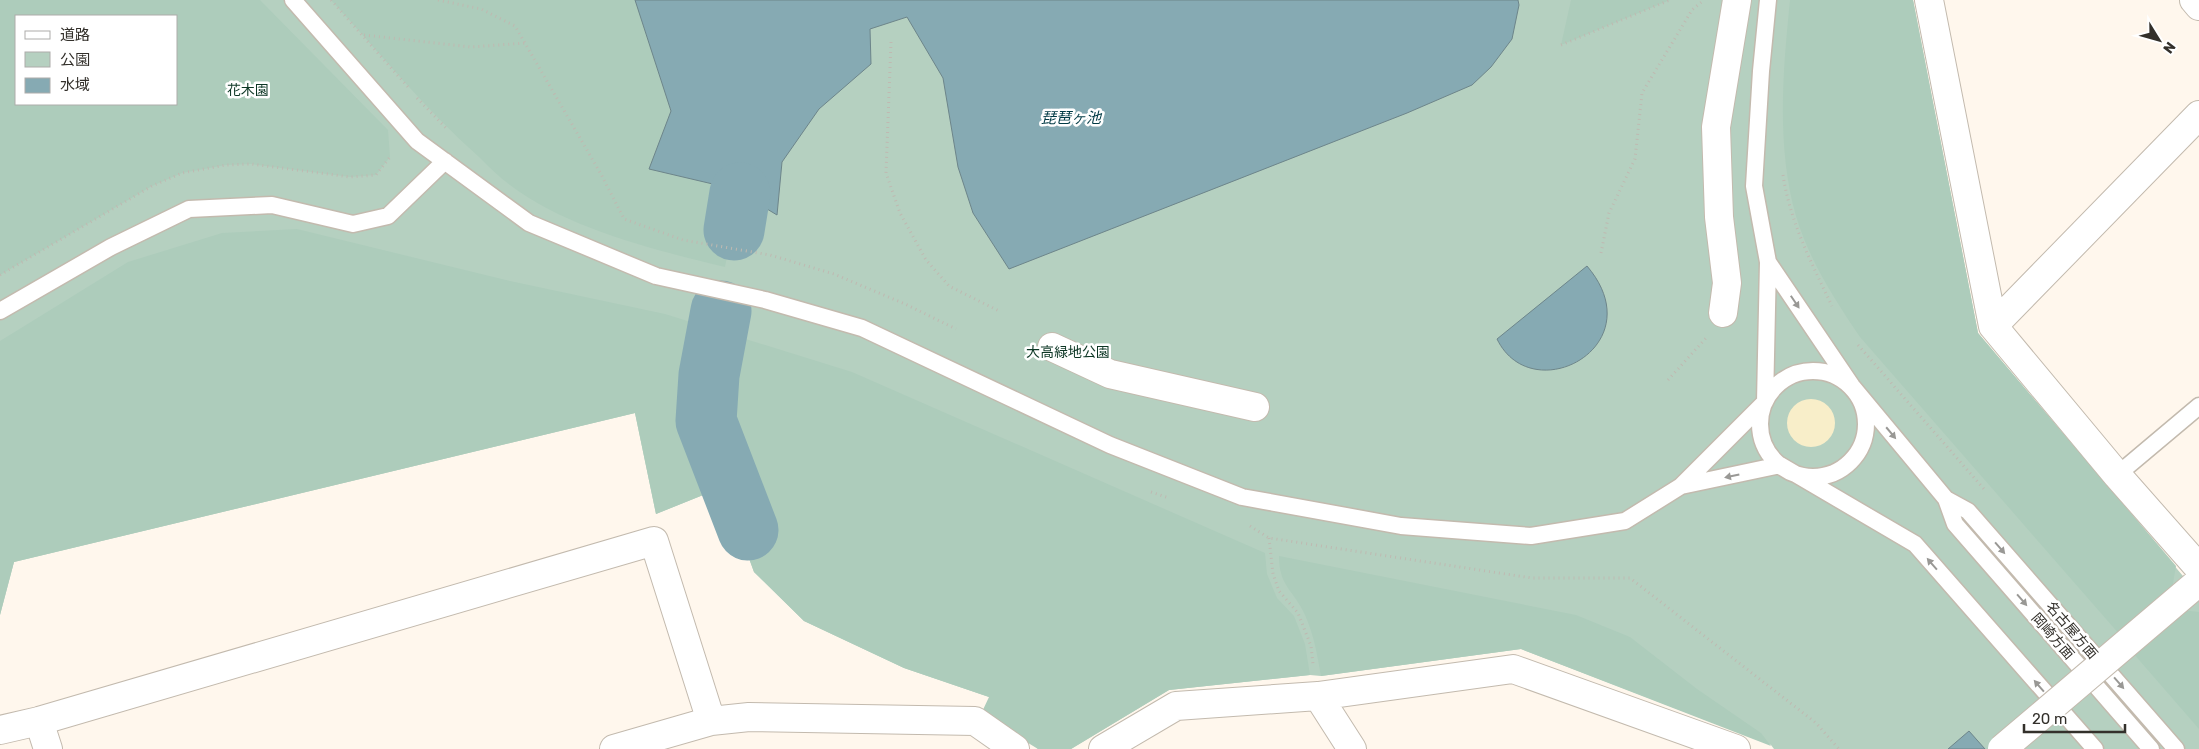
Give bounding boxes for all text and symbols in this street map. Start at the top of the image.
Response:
legend [15,15,178,105]
north arrow [2134,15,2184,65]
text: 道路 [60,26,90,44]
text: N [2159,38,2179,57]
text: 公園 [60,51,90,69]
text: 水域 [60,76,90,94]
park label: 花木園 [227,82,269,99]
water label: 琵琶ヶ池 [1041,109,1103,127]
one-way arrow [1790,295,1800,309]
park label: 大高緑地公園 [1026,344,1110,361]
one-way arrow [1885,426,1896,439]
one-way arrow [1724,472,1740,480]
one-way arrow [1995,541,2006,554]
one-way arrow [1927,557,1938,570]
one-way arrow [2016,593,2027,606]
street label: 名古屋方面 [2042,598,2101,662]
street label: 岡崎方面 [2028,610,2077,663]
one-way arrow [2113,677,2124,690]
one-way arrow [2034,680,2045,693]
scale bar [2024,702,2125,734]
text: 20 m [2032,710,2067,728]

